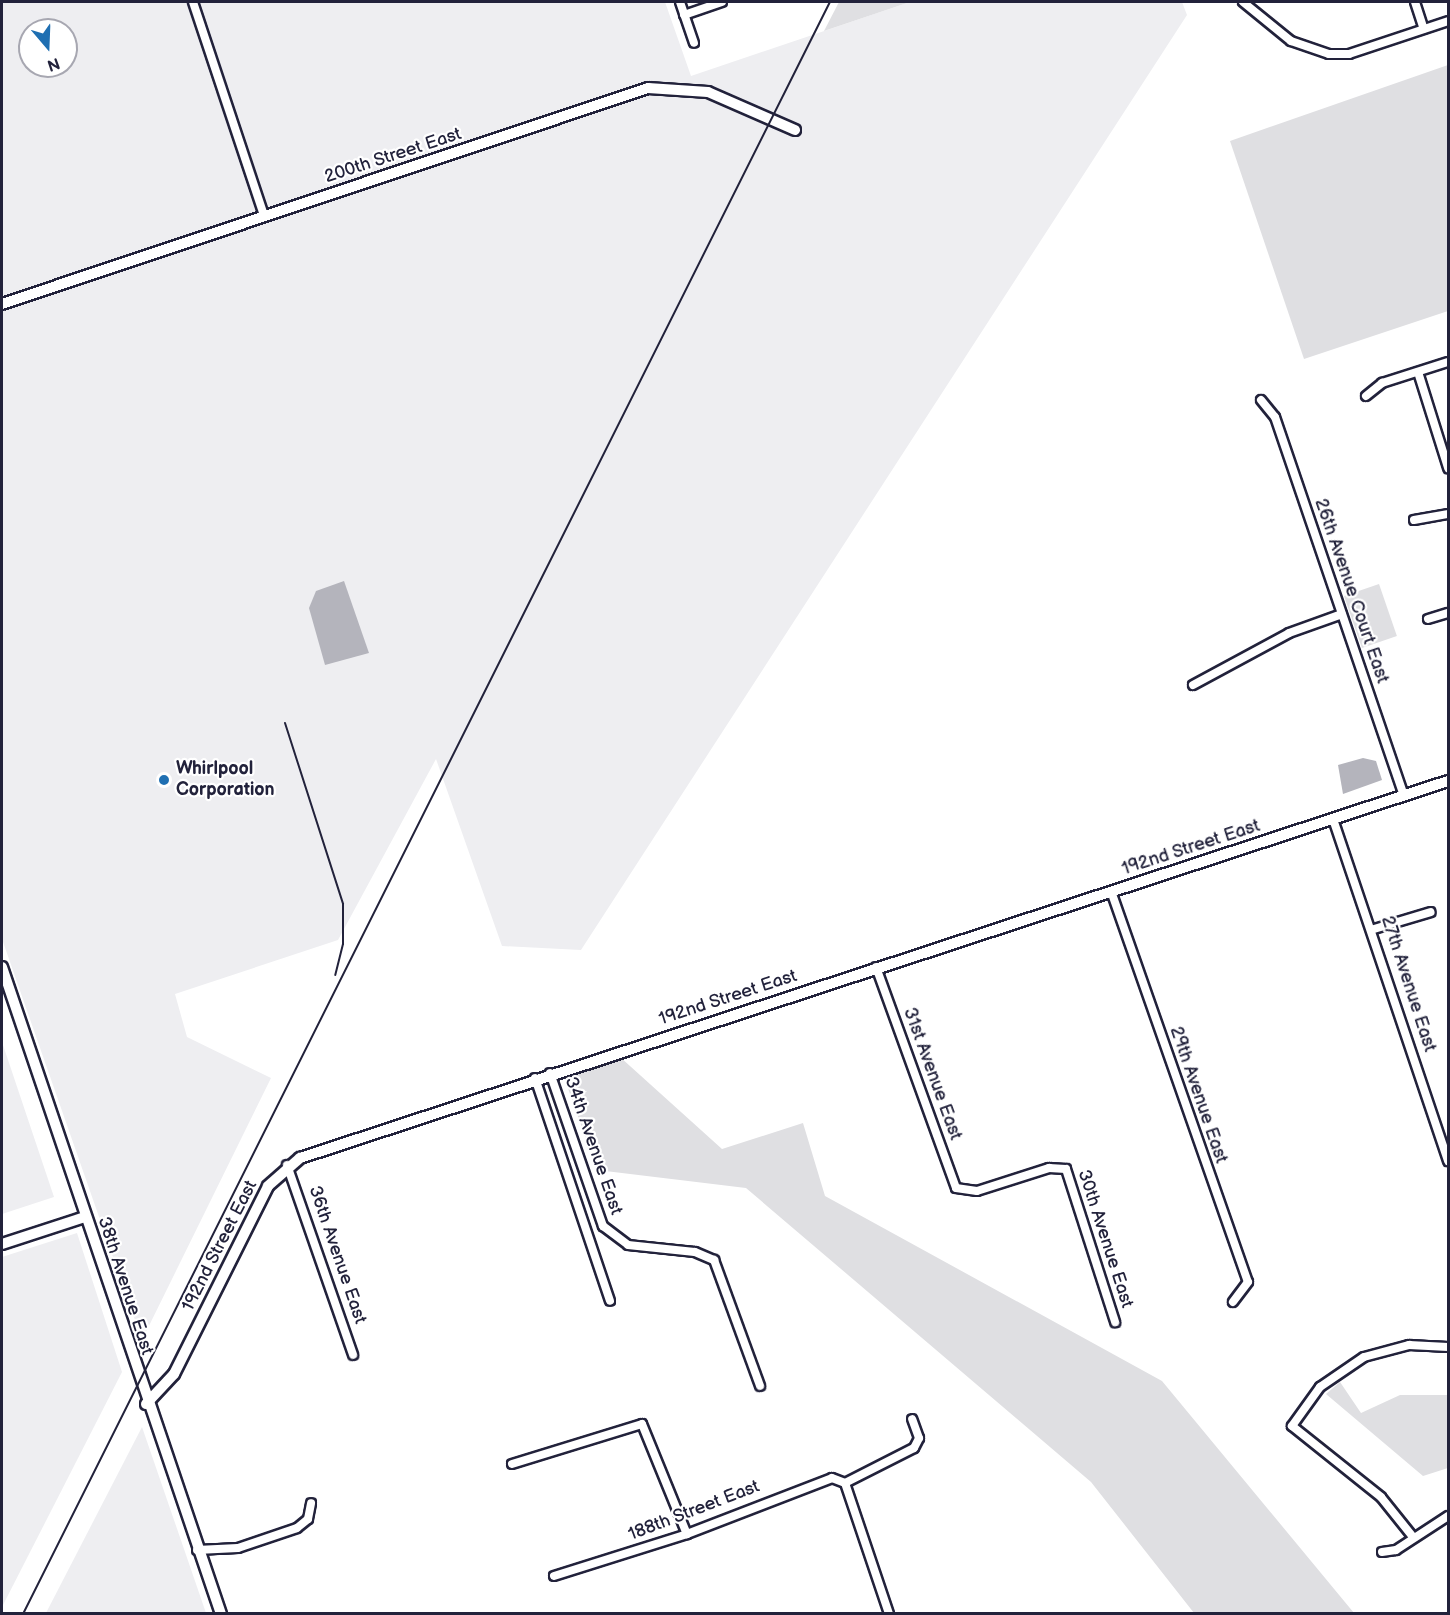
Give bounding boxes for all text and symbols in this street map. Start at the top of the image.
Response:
north arrow [18,18,78,78]
text: N [45,53,62,75]
street label: 200th Street East [322,124,464,188]
street label: 26th Avenue Court East [1309,496,1393,686]
place label: Whirlpool Corporation [176,759,275,802]
marker: Whirlpool Corporation [157,773,171,787]
street label: 192nd Street East [1119,815,1263,881]
street label: 27th Avenue East [1376,913,1440,1055]
street label: 192nd Street East [656,965,800,1031]
street label: 31st Avenue East [898,1005,966,1143]
street label: 29th Avenue East [1164,1024,1232,1166]
street label: 34th Avenue East [559,1074,627,1218]
street label: 30th Avenue East [1073,1167,1137,1311]
street label: 192nd Street East [178,1177,262,1315]
street label: 36th Avenue East [303,1183,371,1327]
street label: 38th Avenue East [93,1214,157,1358]
street label: 188th Street East [625,1476,763,1546]

